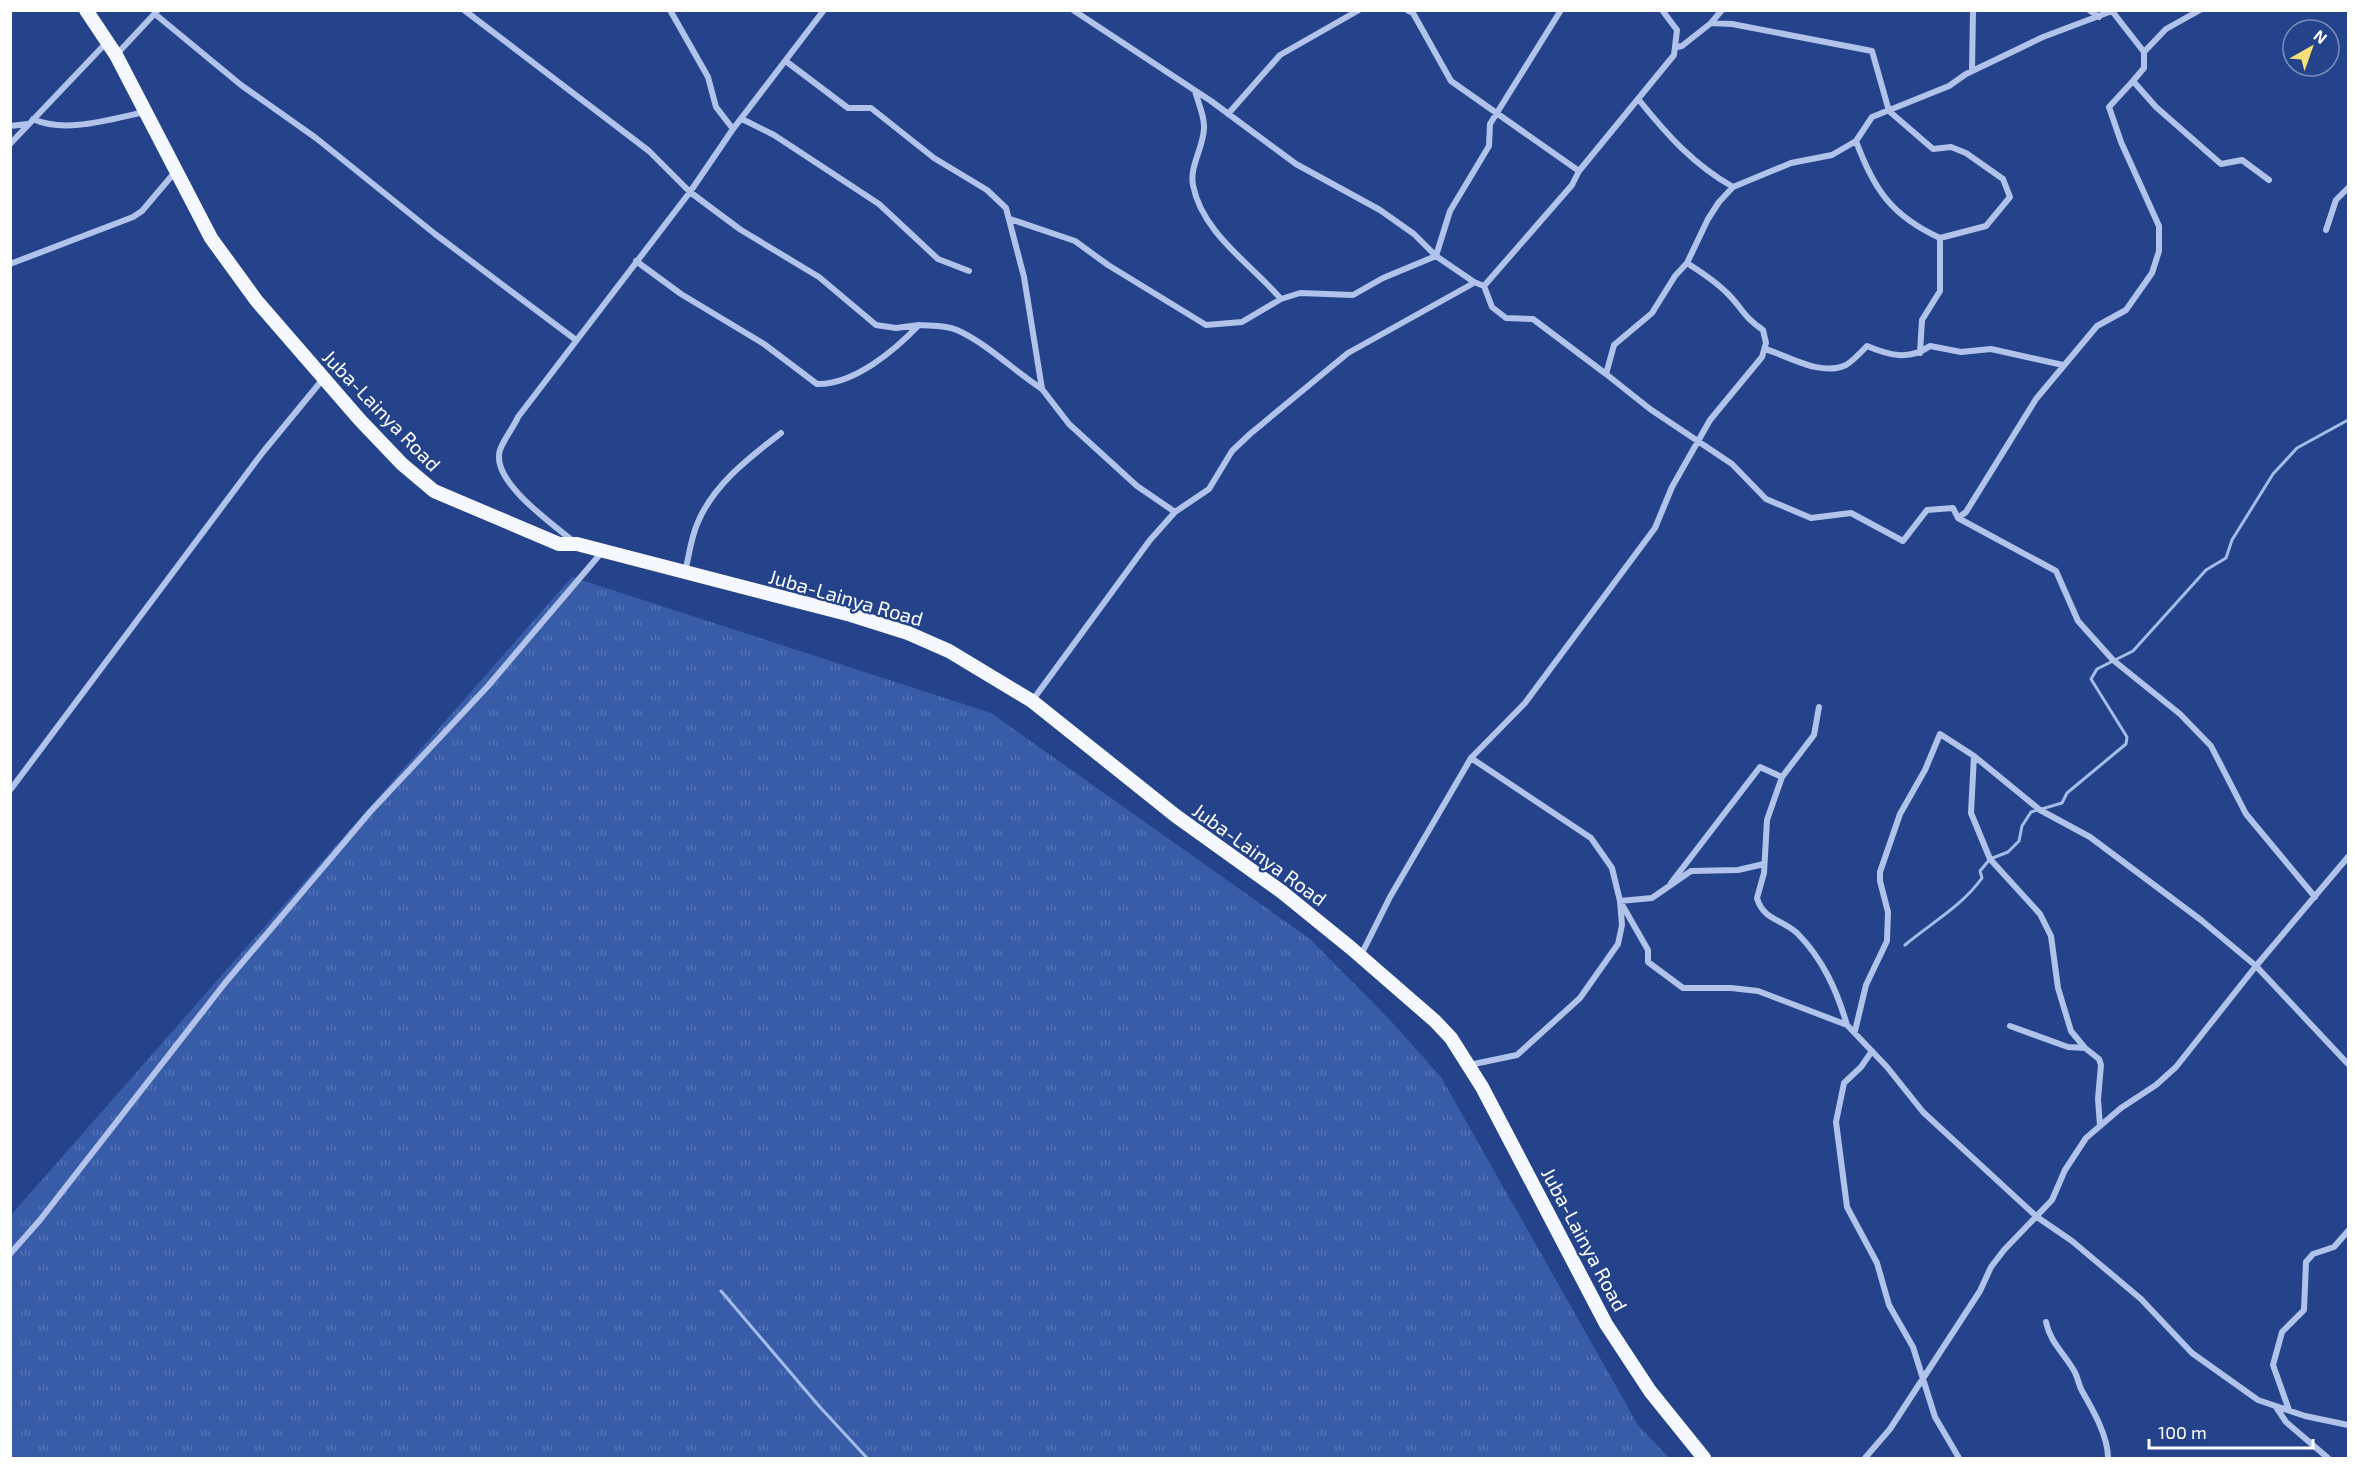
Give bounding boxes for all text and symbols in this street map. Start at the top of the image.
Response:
north arrow [2281,18,2341,78]
text: N [2310,25,2331,47]
street label: Juba-Lainya Road [318,344,446,476]
street label: Juba-Lainya Road [766,563,926,631]
street label: Juba-Lainya Road [1188,797,1332,911]
street label: Juba-Lainya Road [1537,1163,1633,1315]
scale bar [2149,1412,2312,1450]
text: 100 m [2158,1421,2207,1443]

